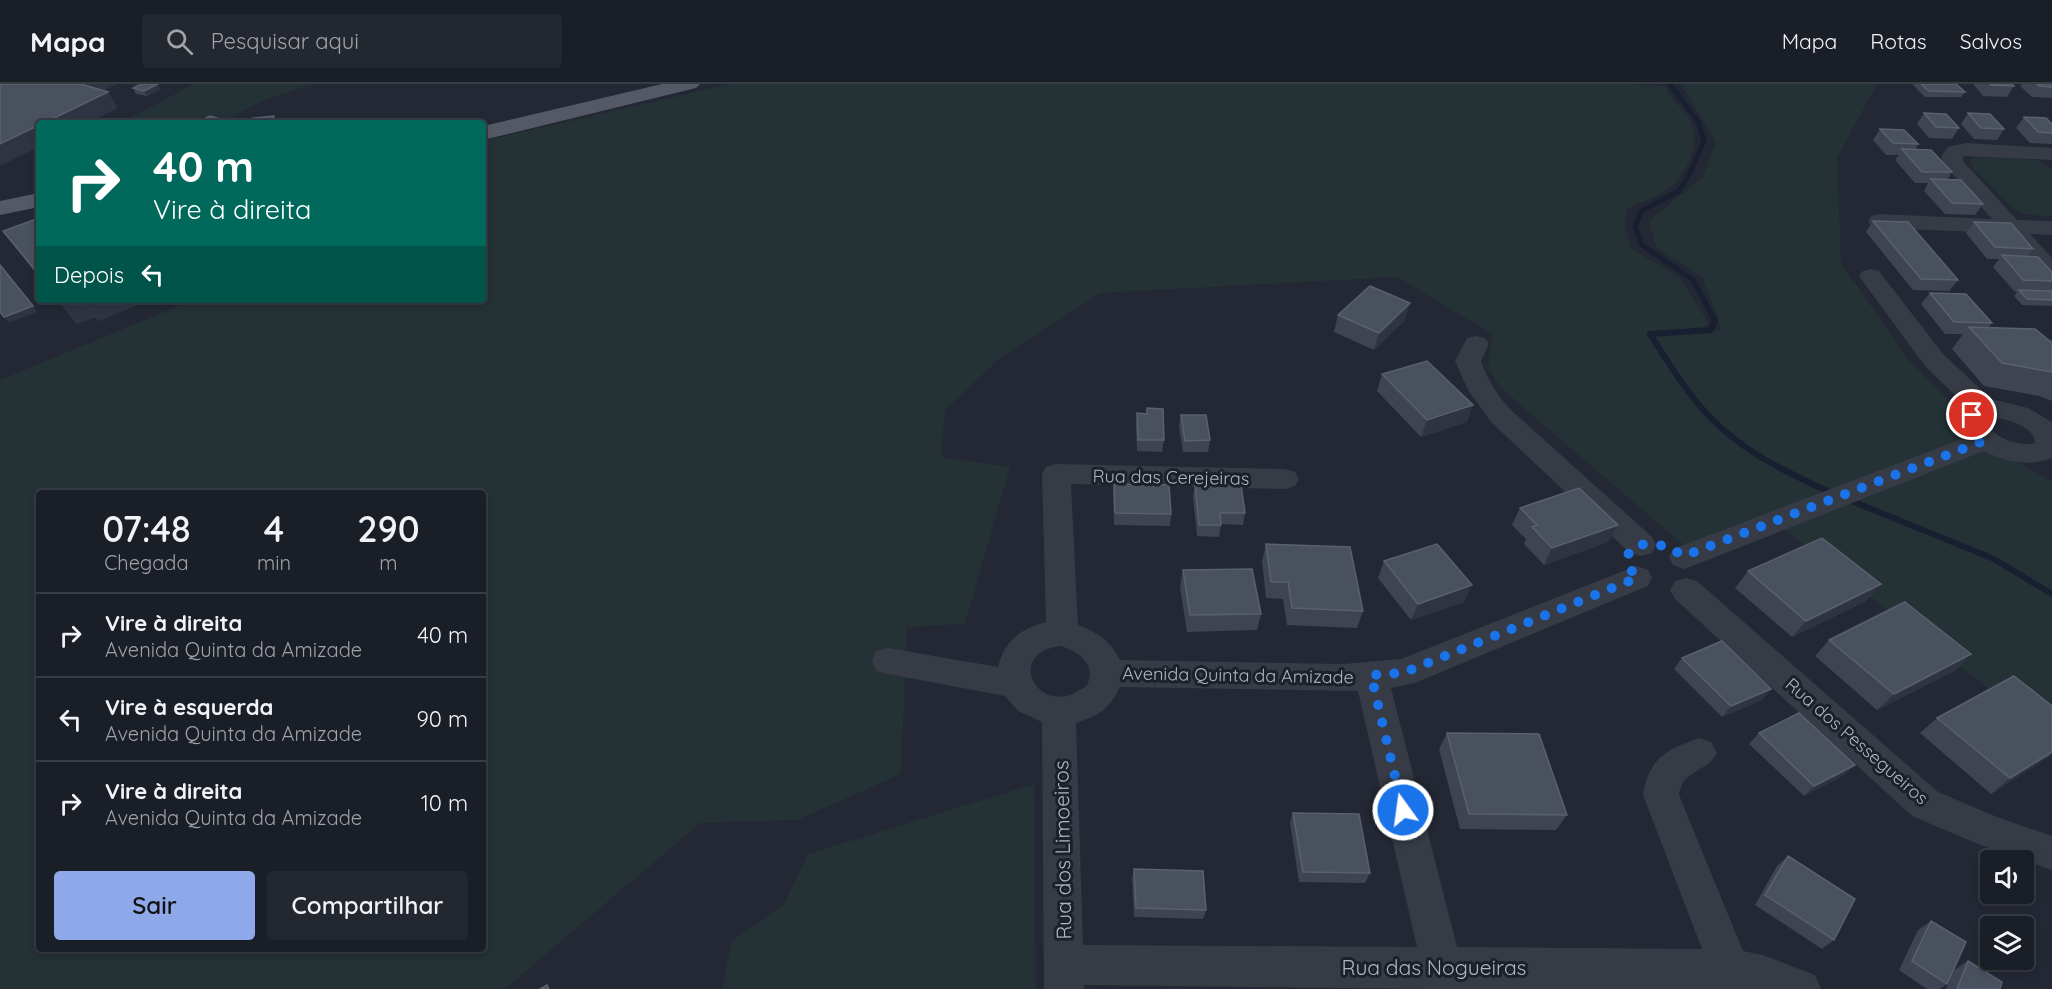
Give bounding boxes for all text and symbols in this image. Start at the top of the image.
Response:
search box [142,14,562,68]
text: Mapa [30,24,106,59]
icon: search [163,25,196,58]
text: Pesquisar aqui [211,27,359,55]
text: Mapa [1782,28,1837,54]
text: Rotas [1870,28,1927,54]
text: Salvos [1960,28,2022,54]
text: 40 m [153,140,254,193]
icon: right [54,144,132,222]
text: Vire à direita [153,192,311,226]
icon: left [136,258,169,291]
text: Depois [54,261,124,289]
pin [1946,389,1997,440]
icon: arrive [1955,398,1988,431]
street label: Rua das Cerejeiras [1092,464,1250,490]
text: 07:48 [102,506,191,551]
text: 4 [264,506,284,551]
text: 290 [357,506,420,551]
text: Chegada [104,550,189,575]
text: min [257,550,291,575]
text: m [379,550,398,575]
text: Vire à direita [105,609,242,637]
icon: right [54,619,87,652]
text: 40 m [417,621,468,649]
text: Avenida Quinta da Amizade [105,637,362,662]
street label: Avenida Quinta da Amizade [1122,661,1354,689]
street label: Rua dos Pessegueiros [1781,673,1933,809]
text: Vire à esquerda [105,693,273,721]
icon: left [54,703,87,736]
text: 90 m [417,705,468,733]
text: Avenida Quinta da Amizade [105,721,362,746]
street label: Rua dos Limoeiros [1047,760,1077,940]
text: Vire à direita [105,777,242,805]
position arrow [1371,778,1435,842]
icon: right [54,787,87,820]
text: 10 m [421,789,468,817]
text: Avenida Quinta da Amizade [105,805,362,830]
map controls [1980,850,2034,970]
button: sound [1980,850,2034,904]
button: Sair [54,871,255,940]
button: Compartilhar [267,871,468,940]
button: layers [1980,916,2034,970]
street label: Rua das Nogueiras [1342,954,1526,980]

